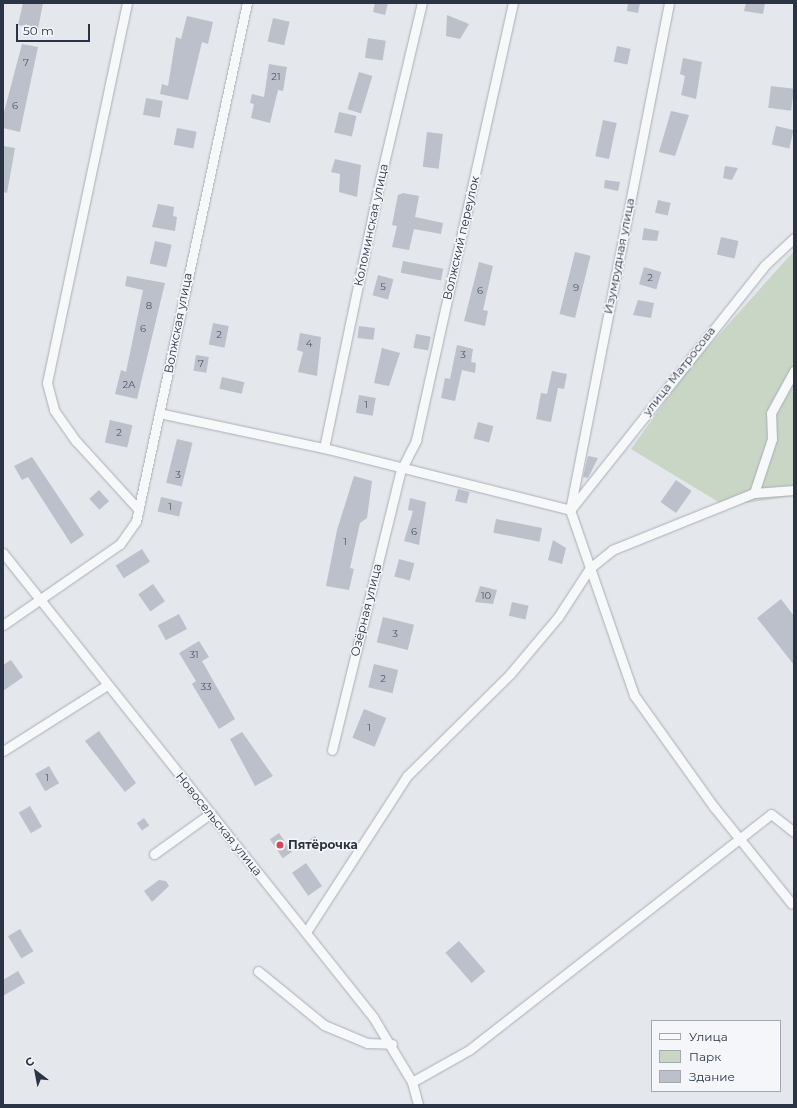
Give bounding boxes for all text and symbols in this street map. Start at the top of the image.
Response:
scale bar [18,16,92,42]
text: 50 m [23,23,54,38]
house number: 7 [23,57,29,69]
house number: 21 [271,71,281,83]
house number: 6 [12,100,18,112]
street label: Коломинская улица [351,162,391,288]
street label: Волжский переулок [440,175,482,301]
street label: Изумрудная улица [601,197,637,315]
street label: Волжская улица [161,271,195,375]
house number: 2 [647,272,653,284]
house number: 5 [380,281,386,293]
house number: 9 [573,282,579,294]
house number: 6 [477,285,483,297]
house number: 8 [146,300,152,312]
house number: 6 [140,323,146,335]
street label: улица Матросова [640,324,718,418]
house number: 2 [216,329,222,341]
house number: 4 [306,338,312,350]
house number: 3 [460,349,466,361]
house number: 7 [198,358,204,370]
house number: 2А [122,379,136,391]
house number: 1 [364,399,368,411]
house number: 2 [116,427,122,439]
house number: 3 [175,469,181,481]
house number: 1 [168,501,172,513]
house number: 6 [411,526,417,538]
house number: 1 [343,536,347,548]
street label: Озёрная улица [347,562,385,658]
house number: 10 [481,590,491,602]
house number: 3 [392,628,398,640]
house number: 31 [189,649,199,661]
house number: 2 [380,673,386,685]
house number: 33 [200,681,212,693]
house number: 1 [367,722,371,734]
street label: Новосельская улица [173,769,265,879]
house number: 1 [45,772,49,784]
place label: Пятёрочка [288,838,358,852]
marker: Пятёрочка [275,840,285,850]
legend [651,1020,781,1092]
text: Улица [689,1029,728,1044]
text: Парк [689,1049,721,1064]
north arrow [16,1052,56,1092]
text: С [23,1054,37,1070]
text: Здание [689,1069,735,1084]

